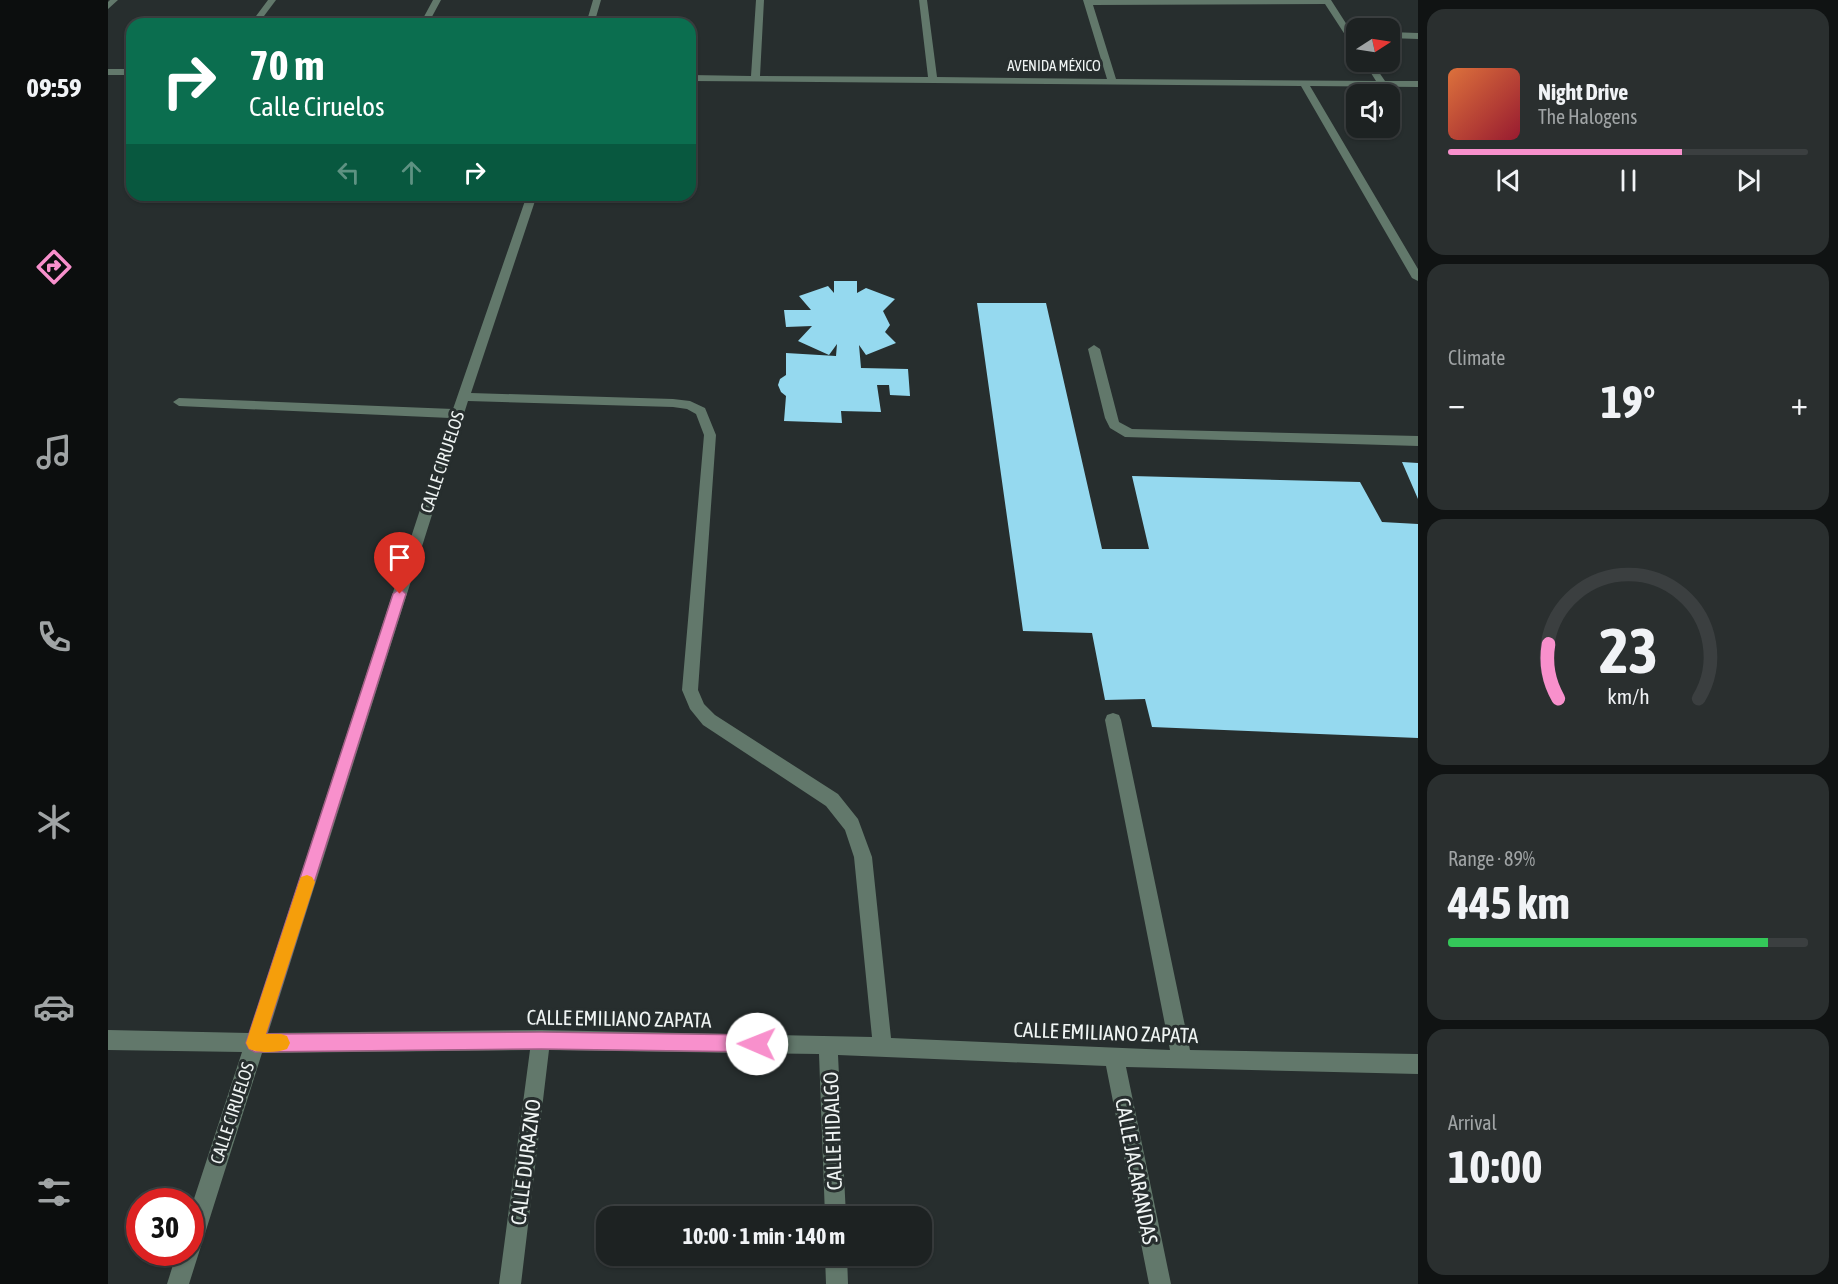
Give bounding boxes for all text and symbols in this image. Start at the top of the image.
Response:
north arrow [1346,18,1400,72]
map controls [1346,18,1400,138]
text: 70 m [249,41,324,89]
icon: right [150,42,228,120]
street label: AVENIDA MÉXICO [1007,57,1101,74]
text: 09:59 [26,72,82,103]
text: Night Drive [1538,79,1628,105]
button: sound [1346,84,1400,138]
text: Calle Ciruelos [249,91,384,122]
text: The Halogens [1538,105,1637,128]
icon: left [332,156,365,189]
icon: ahead [395,156,428,189]
icon: right [458,156,491,189]
icon: previous [1492,164,1525,197]
icon: pause [1612,164,1645,197]
icon: next [1732,164,1765,197]
icon: directions [33,246,75,288]
text: Climate [1448,346,1505,369]
text: 19° [1601,376,1655,428]
text: − [1448,384,1465,422]
text: + [1791,384,1808,422]
street label: CALLE CIRUELOS [416,408,468,515]
icon: music [33,431,75,473]
pin [374,532,425,594]
icon: arrive [383,541,416,574]
text: 23 [1599,615,1657,686]
icon: phone [33,616,75,658]
text: km/h [1607,684,1649,709]
icon: climate [33,801,75,843]
text: Range · 89% [1448,847,1535,870]
text: 445 km [1448,877,1570,929]
icon: car [33,986,75,1028]
street label: CALLE EMILIANO ZAPATA [526,1004,712,1032]
position arrow [725,1012,789,1076]
street label: CALLE EMILIANO ZAPATA [1013,1017,1199,1047]
street label: CALLE CIRUELOS [206,1059,258,1166]
street label: CALLE HIDALGO [818,1071,846,1191]
street label: CALLE JACARANDAS [1111,1096,1163,1246]
street label: CALLE DURAZNO [505,1098,545,1226]
text: Arrival [1448,1111,1497,1134]
text: 10:00 [1448,1141,1542,1193]
icon: filters [33,1171,75,1213]
speed limit sign: 30 [126,1188,204,1266]
text: 10:00 · 1 min · 140 m [683,1223,845,1249]

